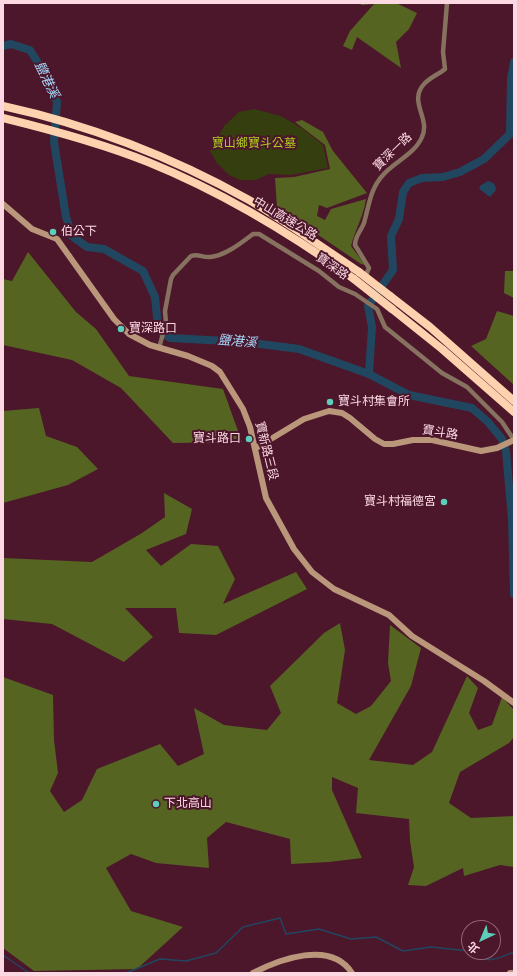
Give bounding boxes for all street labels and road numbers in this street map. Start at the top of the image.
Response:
street label: 寶深一路 [371,130,415,174]
street label: 中山高速公路 [250,194,320,244]
street label: 寶深路 [313,251,351,283]
street label: 寶新路三段 [252,420,280,482]
street label: 寶斗路 [421,423,459,443]

